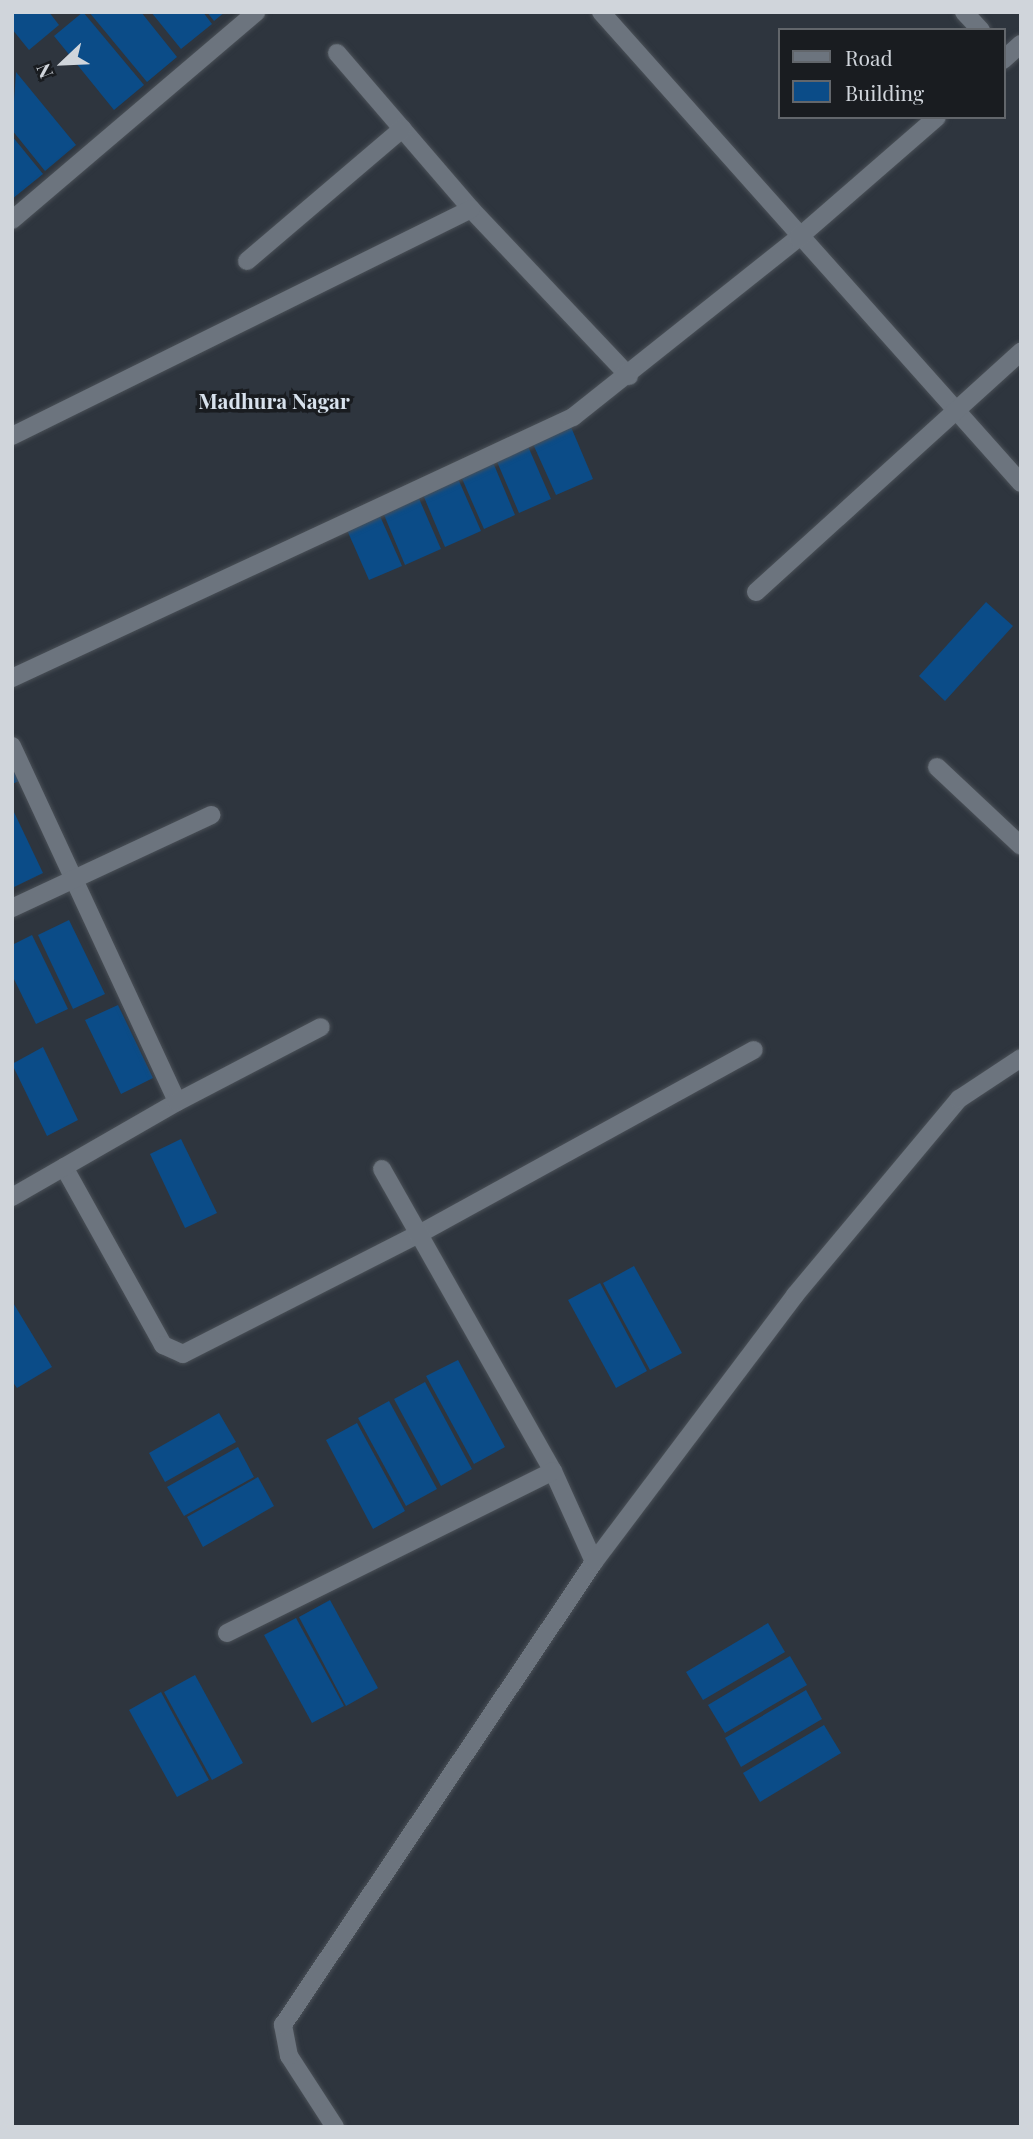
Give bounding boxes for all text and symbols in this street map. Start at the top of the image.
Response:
north arrow [28,28,98,98]
legend [778,28,1005,119]
text: Road [845,43,893,71]
text: N [29,60,58,83]
text: Building [845,78,924,106]
district label: Madhura Nagar [198,387,350,413]

